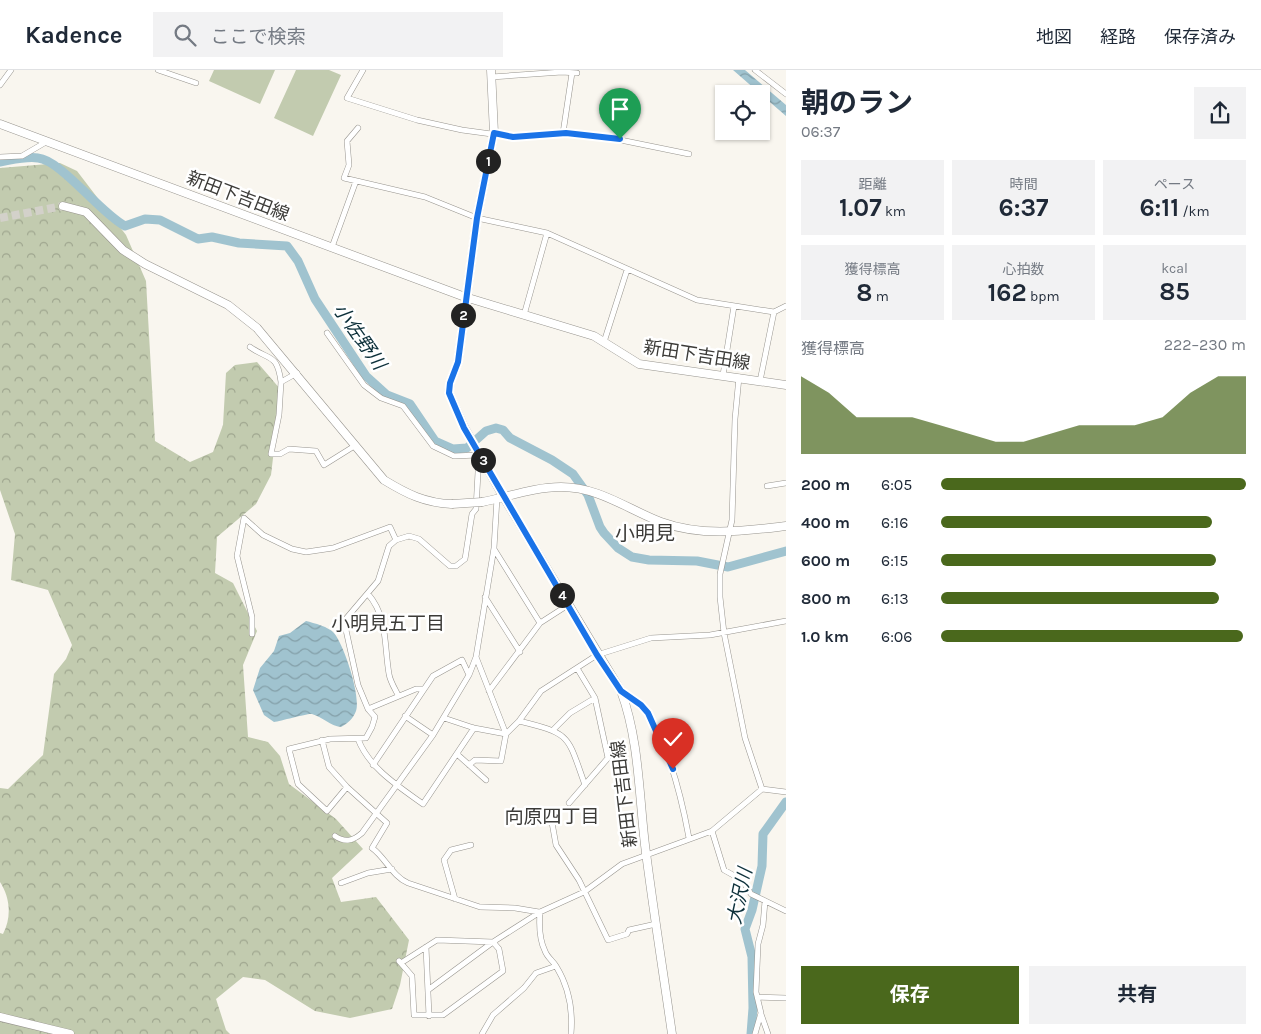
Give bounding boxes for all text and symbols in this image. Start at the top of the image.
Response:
search box [153,12,503,57]
text: Kadence [25,21,123,49]
icon: search [171,21,199,49]
text: ここで検索 [211,26,306,48]
text: 地図 [1036,26,1072,48]
text: 経路 [1100,26,1136,48]
text: 保存済み [1164,26,1236,48]
map controls [715,85,770,140]
button: locate [715,85,770,140]
text: 朝のラン [801,86,913,119]
button: share [1194,87,1246,139]
pin [599,88,641,139]
icon: arrive [606,95,634,123]
text: 06:37 [801,122,840,141]
pin: 1 [476,148,500,174]
text: 1 [486,153,491,170]
street label: 新田下吉田線 [184,166,292,226]
text: 距離 [859,176,887,193]
text: 時間 [1010,176,1038,193]
text: ペース [1154,176,1195,193]
text: 1.07 [839,193,882,222]
text: 6:37 [999,193,1048,222]
text: 6:11 [1139,193,1179,222]
text: km [882,203,906,220]
text: /km [1179,203,1210,220]
text: kcal [1161,260,1188,277]
text: 獲得標高 [845,261,901,278]
text: 心拍数 [1003,261,1045,278]
text: 85 [1159,277,1190,306]
text: 8 [856,278,872,307]
text: 162 [987,278,1027,307]
text: m [872,288,889,305]
text: bpm [1027,288,1060,305]
water label: 小佐野川 [328,299,391,376]
pin: 2 [450,302,476,328]
text: 2 [459,307,468,324]
text: 222–230 m [1164,335,1246,354]
street label: 新田下吉田線 [642,336,752,374]
text: 獲得標高 [801,339,865,358]
pin: 3 [470,448,496,472]
text: 3 [479,452,488,469]
text: 200 m [801,475,850,494]
text: 6:05 [881,475,912,494]
text: 400 m [801,513,850,532]
text: 6:16 [881,513,908,532]
district label: 小明見 [615,522,675,545]
text: 600 m [801,551,850,570]
text: 6:15 [881,551,908,570]
pin: 4 [550,582,574,608]
text: 4 [558,587,567,604]
text: 800 m [801,589,851,608]
text: 6:13 [881,589,909,608]
district label: 小明見五丁目 [331,613,445,635]
text: 1.0 km [801,627,849,646]
text: 6:06 [881,627,913,646]
pin [652,718,694,769]
icon: check [659,725,687,753]
street label: 新田下吉田線 [607,739,641,849]
district label: 向原四丁目 [504,806,600,828]
water label: 大沢川 [723,864,757,926]
button: 保存 [801,966,1019,1024]
button: 共有 [1029,966,1246,1024]

